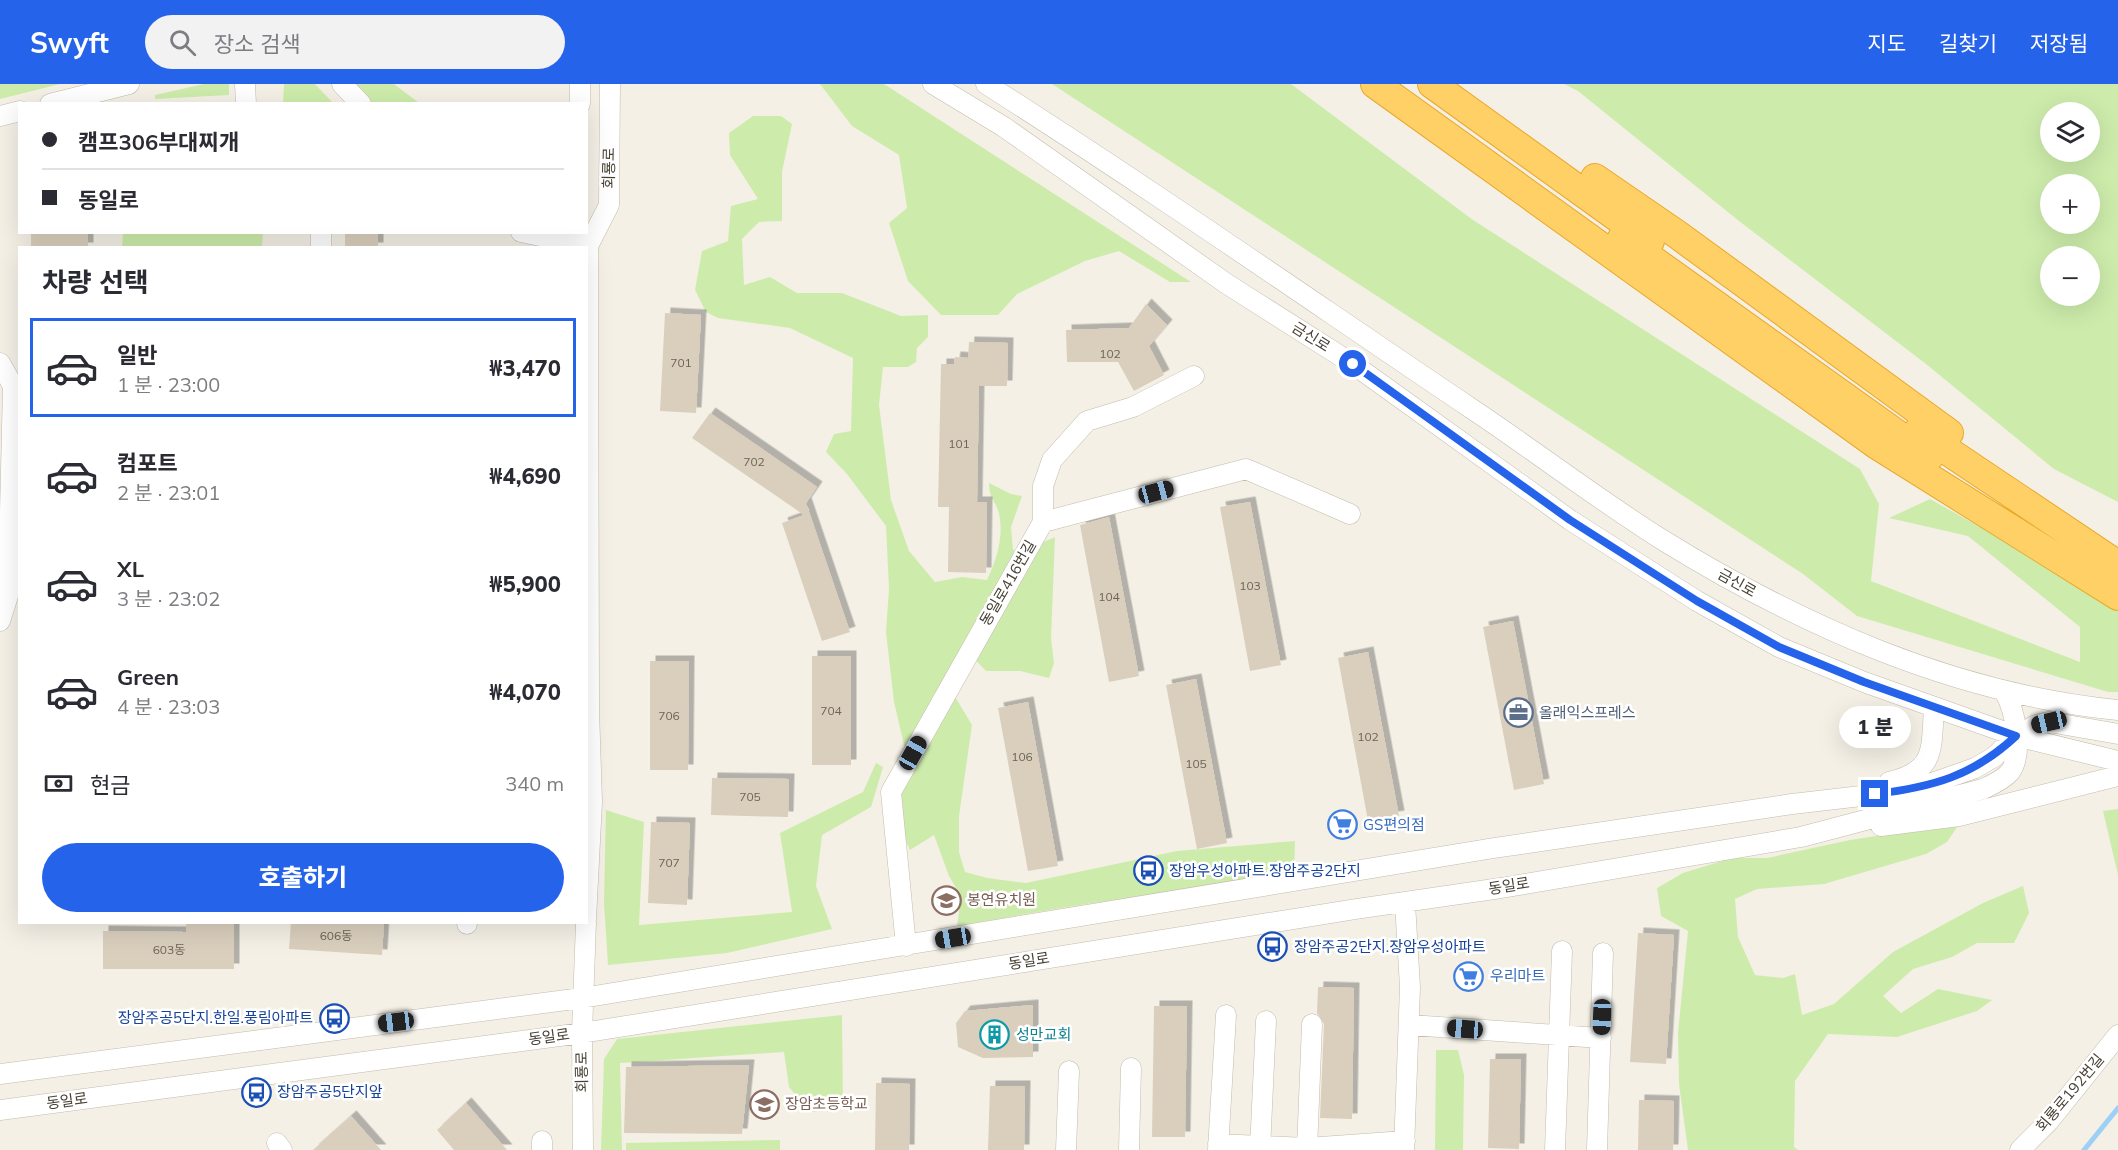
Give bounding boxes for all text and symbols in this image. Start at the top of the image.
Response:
search box [145,15,565,69]
text: Swyft [30,25,109,60]
icon: search [166,26,199,59]
text: 장소 검색 [214,30,301,58]
text: 지도 [1867,30,1906,56]
text: 길찾기 [1939,30,1997,56]
text: 저장됨 [2030,30,2088,56]
map controls [2040,102,2100,306]
button: layers [2040,102,2100,162]
text: 캠프306부대찌개 [78,128,239,156]
street label: 회룡로 [599,147,618,189]
button: + [2040,174,2100,234]
text: 동일로 [78,186,139,214]
button: − [2040,246,2100,306]
text: 차량 선택 [42,265,149,299]
street label: 금신로 [1289,318,1334,356]
icon: car [45,341,99,395]
text: 일반 [117,341,157,369]
house number: 102 [1099,346,1121,361]
route start [1339,350,1366,377]
text: ₩3,470 [489,354,561,382]
house number: 701 [670,355,692,370]
text: 1 분 · 23:00 [117,372,220,397]
house number: 101 [948,436,970,451]
icon: car [45,449,99,503]
text: 컴포트 [117,449,178,477]
house number: 702 [743,454,765,469]
text: ₩4,690 [489,462,561,490]
car [1136,479,1176,505]
text: 2 분 · 23:01 [117,480,220,505]
street label: 동일로416번길 [975,536,1040,629]
text: XL [117,555,144,583]
icon: car [45,557,99,611]
street label: 금신로 [1715,564,1760,601]
text: ₩5,900 [489,570,561,598]
house number: 103 [1239,578,1261,593]
text: 3 분 · 23:02 [117,586,220,611]
house number: 104 [1098,589,1120,604]
text: Green [117,663,179,691]
icon: car [45,665,99,719]
text: ₩4,070 [489,678,561,706]
text: 4 분 · 23:03 [117,694,220,719]
office icon: 올래익스프레스 [1502,697,1534,729]
house number: 704 [820,703,842,718]
place label: 올래익스프레스 [1539,703,1636,722]
callout: 1 분 [1839,707,1911,749]
house number: 706 [658,708,680,723]
car [2029,709,2069,735]
text: 1 분 [1857,714,1893,739]
house number: 102 [1357,729,1379,744]
car [896,733,930,773]
house number: 106 [1011,749,1033,764]
house number: 105 [1185,756,1207,771]
icon: cash [42,767,75,800]
text: 현금 [90,771,130,799]
text: 340 m [505,771,564,796]
route end [1861,780,1888,807]
house number: 705 [739,789,761,804]
supermarket icon: GS편의점 [1326,809,1358,841]
place label: GS편의점 [1363,815,1425,834]
button: 호출하기 [42,843,564,912]
house number: 707 [658,855,680,870]
bus stop icon: 장암우성아파트.장암주공2단지 [1132,855,1164,887]
place label: 장암우성아파트.장암주공2단지 [1169,861,1361,880]
street label: 동일로 [1487,873,1531,898]
school or university icon: 봉연유치원 [930,884,962,916]
place label: 봉연유치원 [967,890,1036,909]
car [934,926,972,950]
house number: 606동 [320,928,352,943]
bus stop icon: 장암주공2단지.장암우성아파트 [1257,931,1289,963]
place label: 장암주공2단지.장암우성아파트 [1294,937,1486,956]
house number: 603동 [153,942,185,957]
street label: 동일로 [1007,948,1051,973]
supermarket icon: 우리마트 [1453,960,1485,992]
place label: 우리마트 [1490,966,1545,985]
car [1592,999,1612,1035]
bus stop icon: 장암주공5단지.한일.풍림아파트 [318,1002,350,1034]
place label: 장암주공5단지.한일.풍림아파트 [118,1008,313,1027]
car [377,1011,415,1033]
building icon: 성만교회 [979,1019,1011,1051]
car [1446,1019,1484,1039]
street label: 동일로 [527,1024,571,1049]
place label: 성만교회 [1016,1025,1071,1044]
street label: 회룡로192번길 [2031,1050,2108,1136]
street label: 회룡로 [572,1051,591,1093]
bus stop icon: 장암주공5단지앞 [240,1076,272,1108]
place label: 장암주공5단지앞 [277,1082,383,1101]
street label: 동일로 [45,1088,89,1113]
school or university icon: 장암초등학교 [748,1088,780,1120]
place label: 장암초등학교 [785,1094,868,1113]

